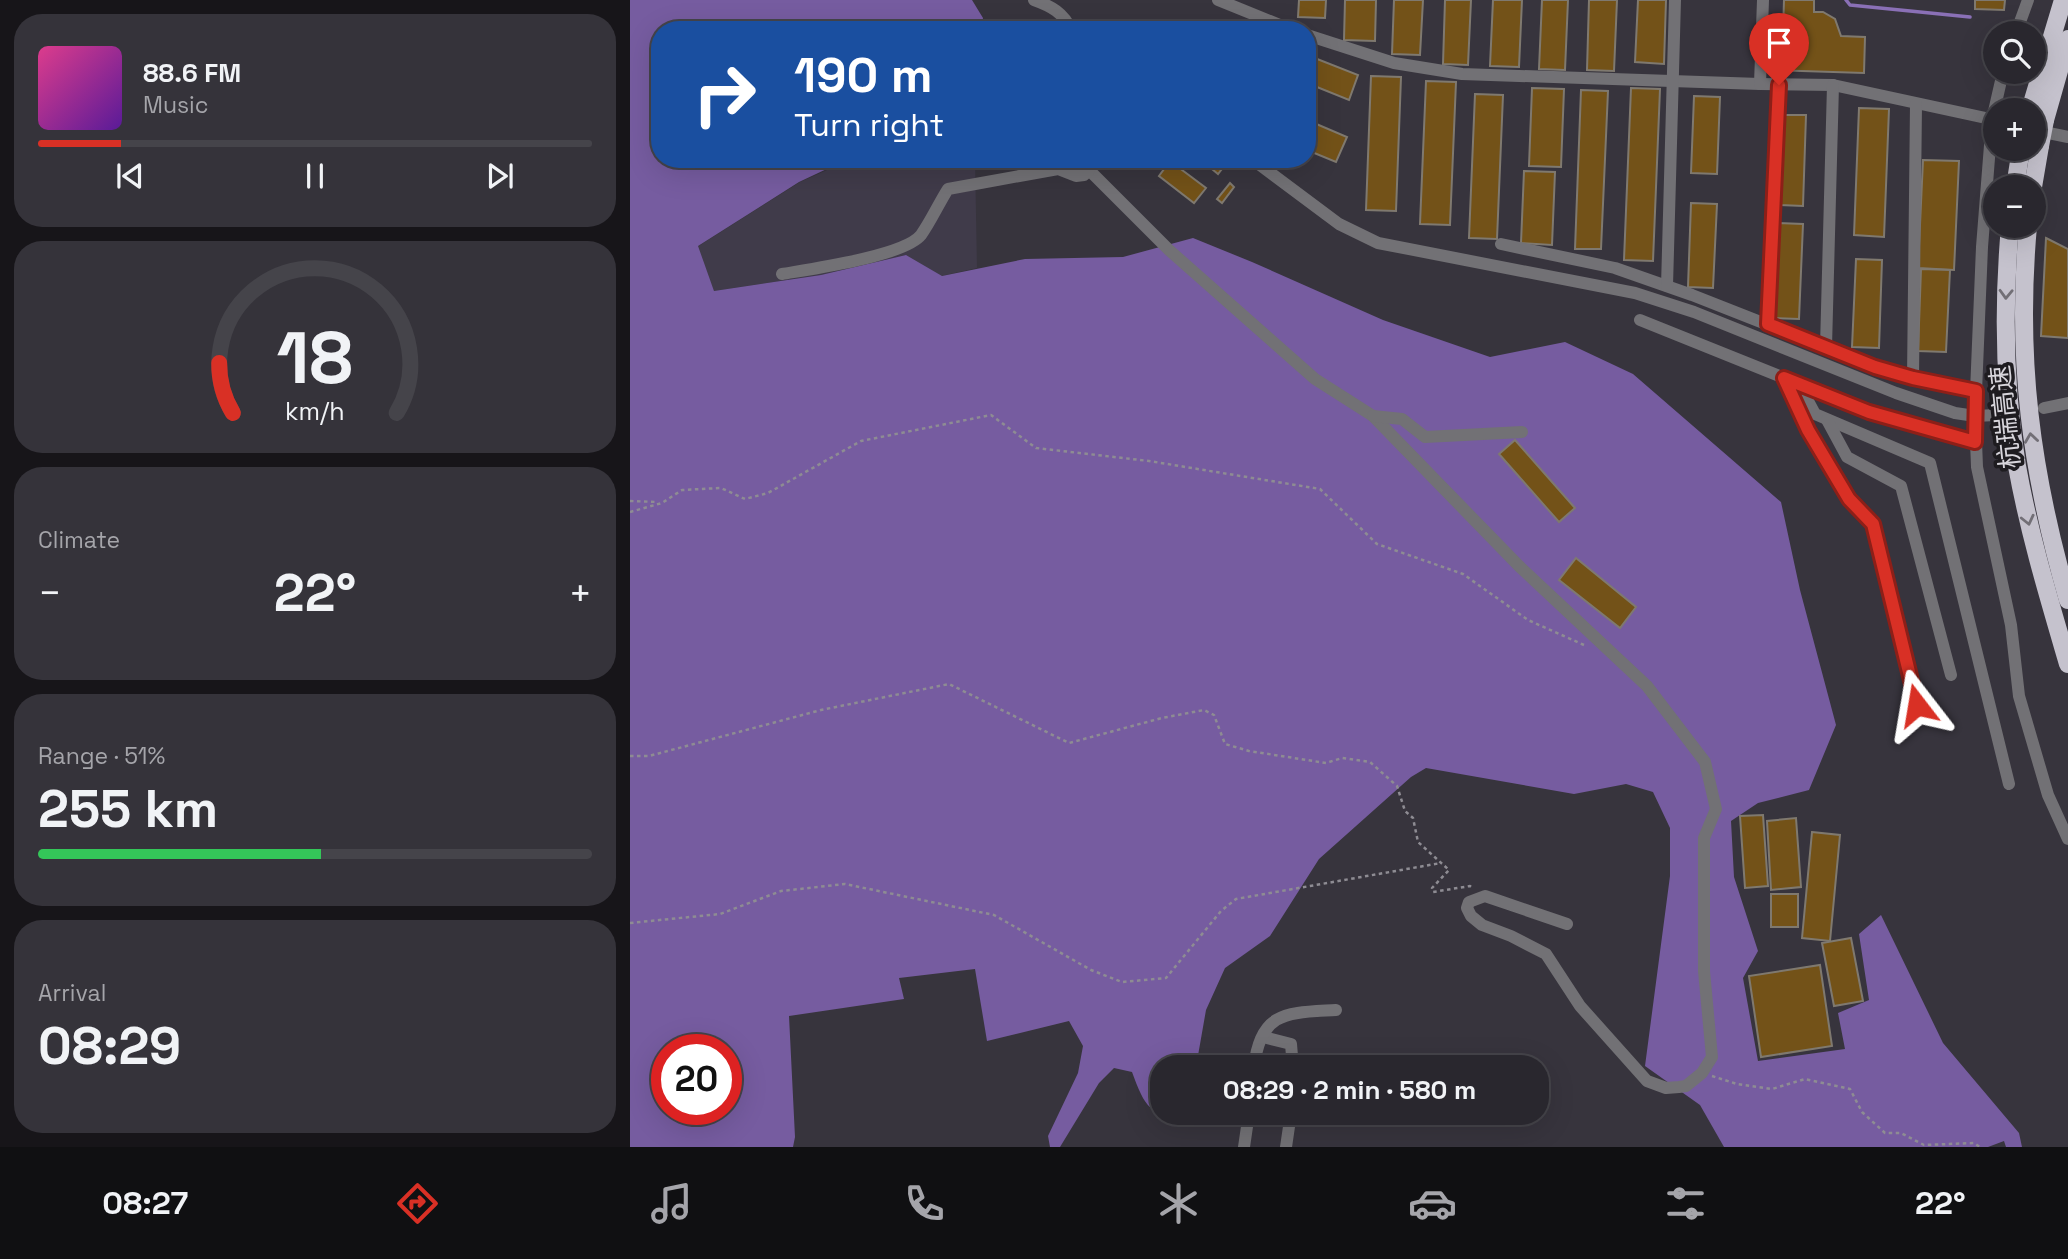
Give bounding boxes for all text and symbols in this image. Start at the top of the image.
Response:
pin [1749,13,1809,85]
map controls [1983,21,2046,238]
button: search [1983,21,2046,84]
icon: arrive [1760,24,1798,62]
text: 190 m [794,44,932,106]
icon: right [679,49,770,140]
text: 88.6 FM [143,56,241,90]
text: Music [143,90,208,120]
button: + [1983,98,2046,161]
text: Turn right [794,105,944,145]
icon: previous [111,157,149,195]
icon: pause [296,157,334,195]
icon: next [481,157,519,195]
button: − [1983,175,2046,238]
one-way arrow [1998,289,2013,300]
text: 18 [277,311,353,404]
street label: 杭瑞高速 [1983,364,2027,470]
text: km/h [285,395,345,427]
one-way arrow [2024,432,2039,444]
one-way arrow [2020,513,2035,525]
text: Climate [38,525,120,555]
text: 22° [274,560,356,626]
text: − [38,569,62,617]
text: + [568,569,592,617]
position arrow [1880,668,1954,742]
text: Range · 51% [38,741,165,771]
text: 255 km [38,776,218,842]
text: Arrival [38,978,106,1008]
text: 08:29 [38,1013,181,1079]
speed limit sign: 20 [651,1034,742,1125]
text: 08:29 · 2 min · 580 m [1223,1073,1476,1107]
icon: directions [393,1179,442,1228]
icon: music [647,1179,696,1228]
icon: phone [900,1179,949,1228]
icon: climate [1154,1179,1203,1228]
icon: car [1408,1179,1457,1228]
icon: filters [1661,1179,1710,1228]
text: 08:27 [102,1183,188,1223]
text: 22° [1915,1183,1966,1223]

